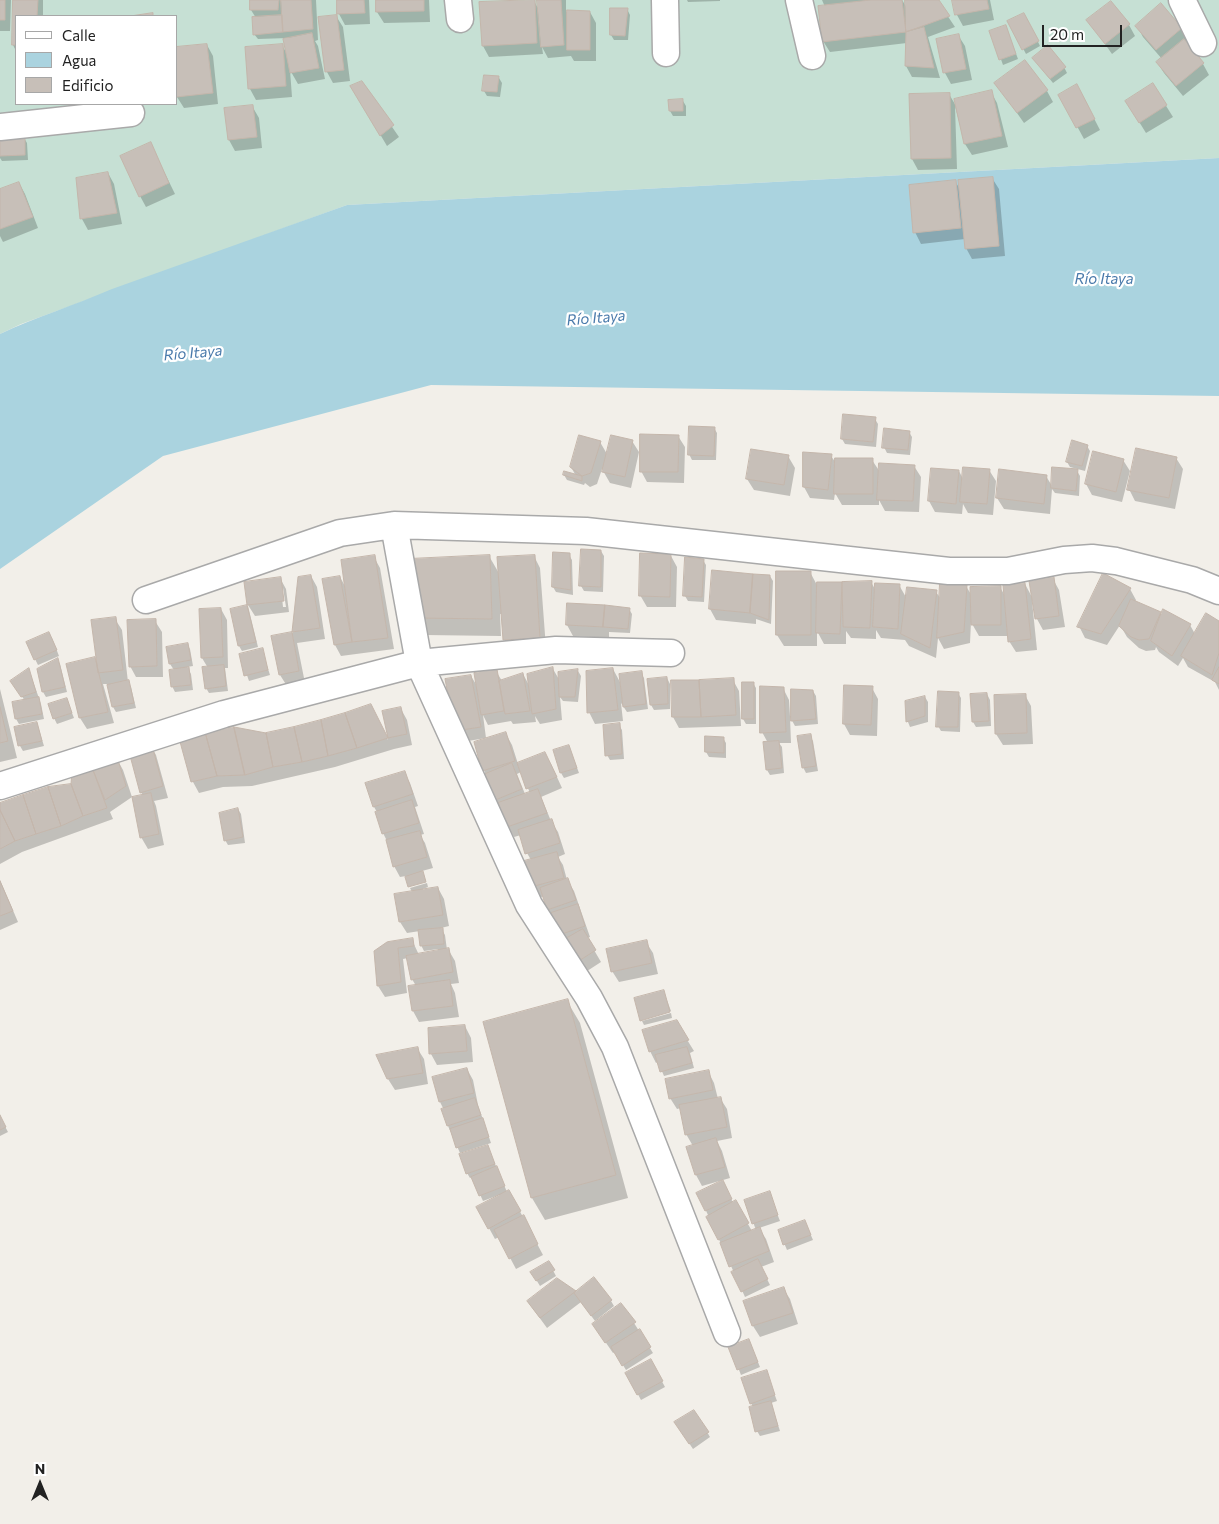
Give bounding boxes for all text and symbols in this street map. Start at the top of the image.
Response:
legend [15,15,178,105]
scale bar [1044,15,1124,47]
text: 20 m [1050,25,1084,43]
text: Calle [62,26,96,44]
text: Agua [62,51,96,69]
text: Edificio [62,76,113,94]
water label: Río Itaya [1074,270,1134,288]
water label: Río Itaya [566,306,626,330]
water label: Río Itaya [163,341,223,365]
north arrow [15,1459,65,1509]
text: N [35,1460,45,1477]

